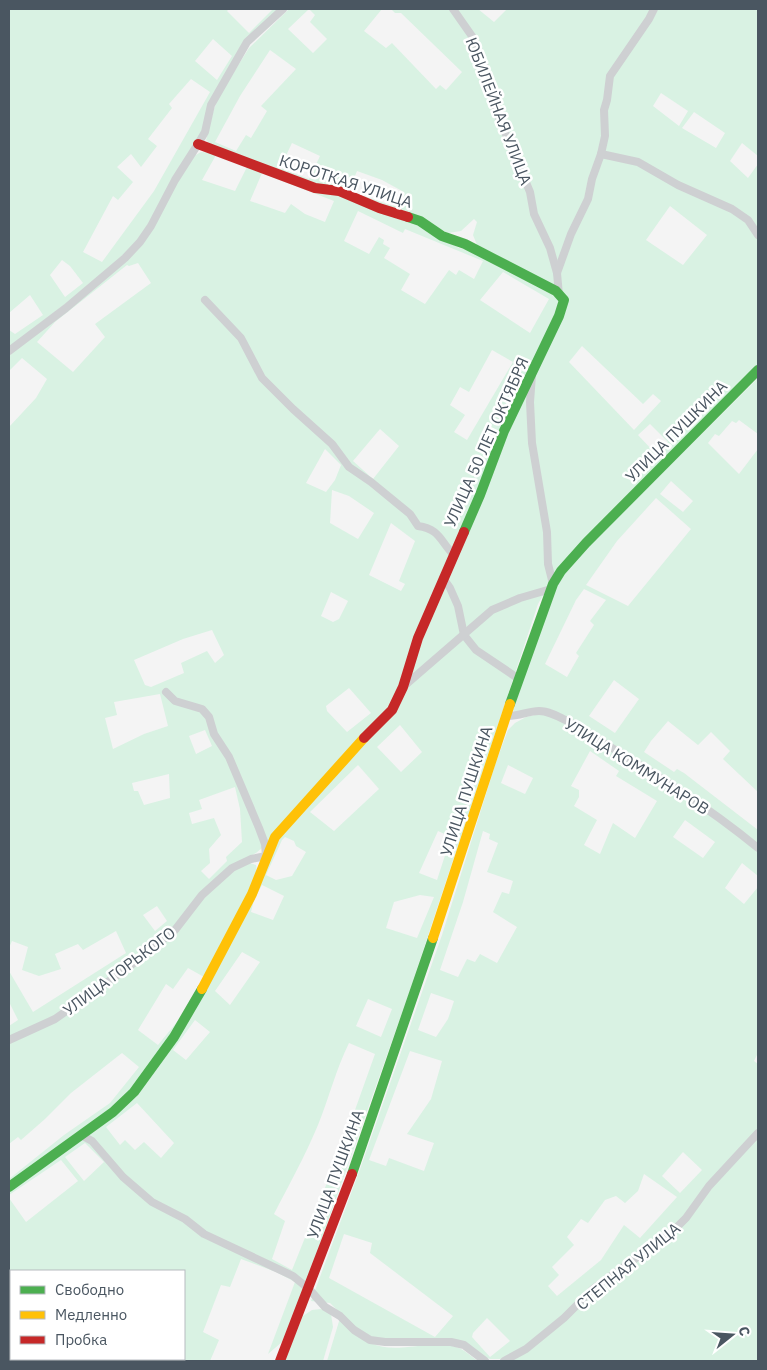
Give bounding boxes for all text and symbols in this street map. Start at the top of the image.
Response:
street label: ЮБИЛЕЙНАЯ УЛИЦА [462,34,536,188]
street label: КОРОТКАЯ УЛИЦА [277,150,415,212]
street label: УЛИЦА 50 ЛЕТ ОКТЯБРЯ [439,354,533,530]
street label: УЛИЦА ПУШКИНА [621,376,731,486]
street label: УЛИЦА КОММУНАРОВ [561,713,713,819]
street label: УЛИЦА ПУШКИНА [435,723,497,859]
street label: УЛИЦА ГОРЬКОГО [59,922,179,1020]
street label: УЛИЦА ПУШКИНА [302,1107,368,1241]
street label: СТЕПНАЯ УЛИЦА [572,1218,684,1314]
legend [10,1270,185,1360]
text: Свободно [55,1280,124,1299]
text: Медленно [55,1305,127,1324]
north arrow [707,1310,757,1360]
text: С [734,1324,754,1338]
text: Пробка [55,1330,107,1349]

